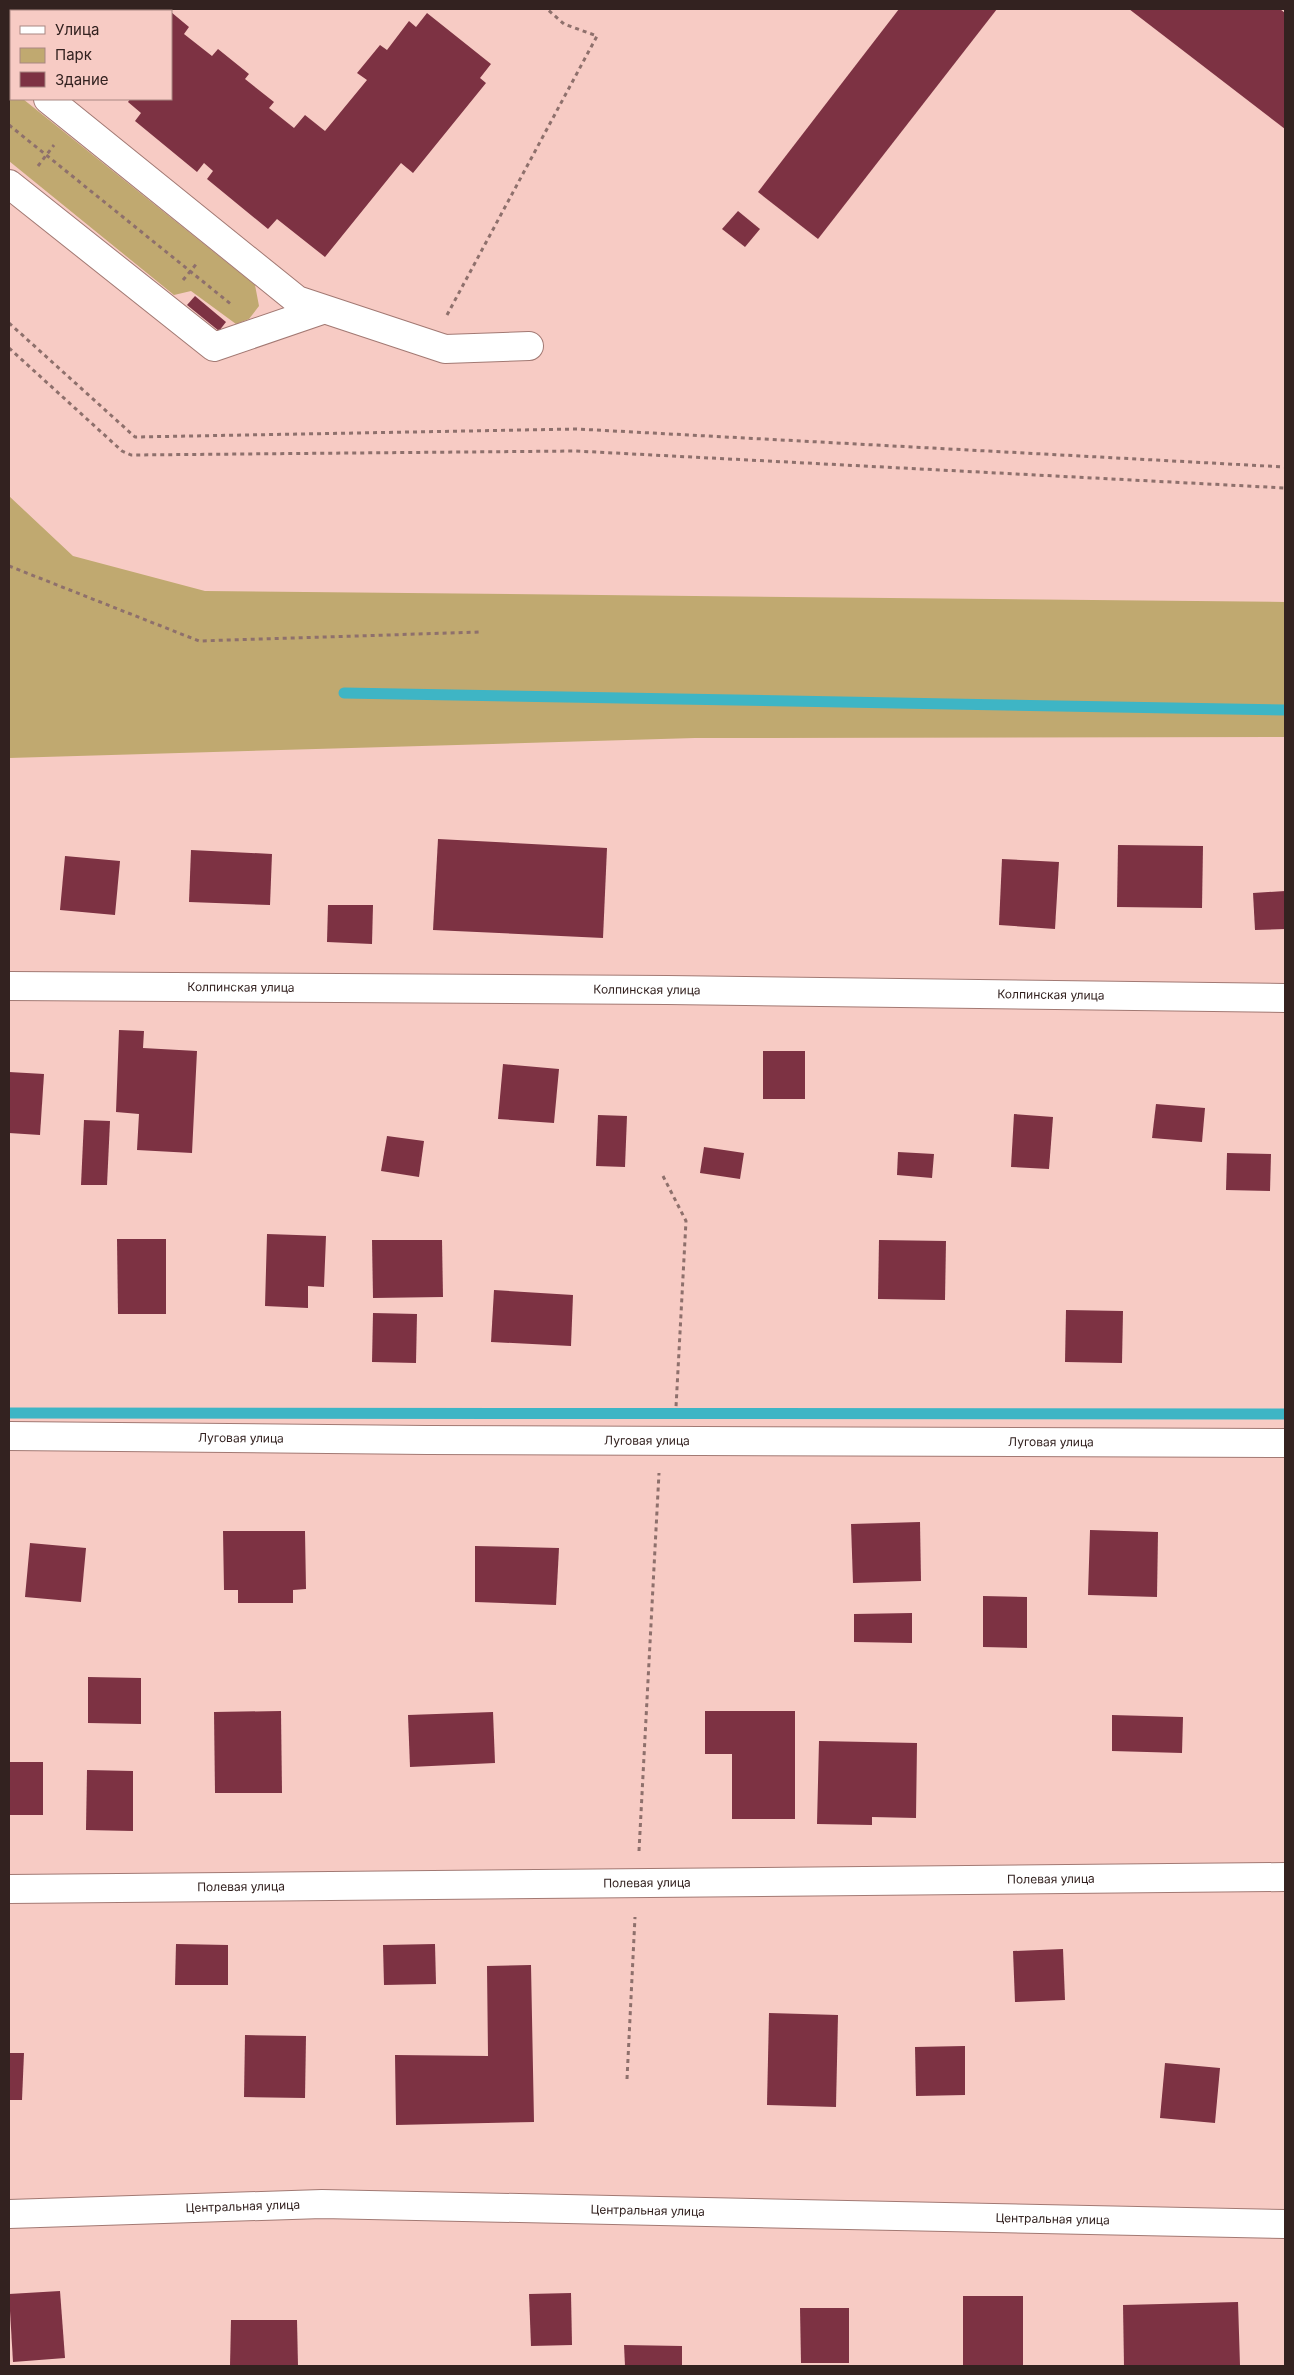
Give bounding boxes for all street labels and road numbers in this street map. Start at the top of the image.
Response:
street label: Колпинская улица [187,979,295,995]
street label: Колпинская улица [593,982,701,997]
street label: Колпинская улица [997,986,1105,1003]
street label: Луговая улица [198,1430,284,1446]
street label: Луговая улица [604,1433,690,1448]
street label: Луговая улица [1008,1434,1094,1449]
street label: Полевая улица [1007,1871,1095,1887]
street label: Полевая улица [603,1875,691,1890]
street label: Полевая улица [197,1878,285,1894]
street label: Центральная улица [185,2197,300,2215]
street label: Центральная улица [590,2202,705,2219]
street label: Центральная улица [995,2210,1110,2227]

